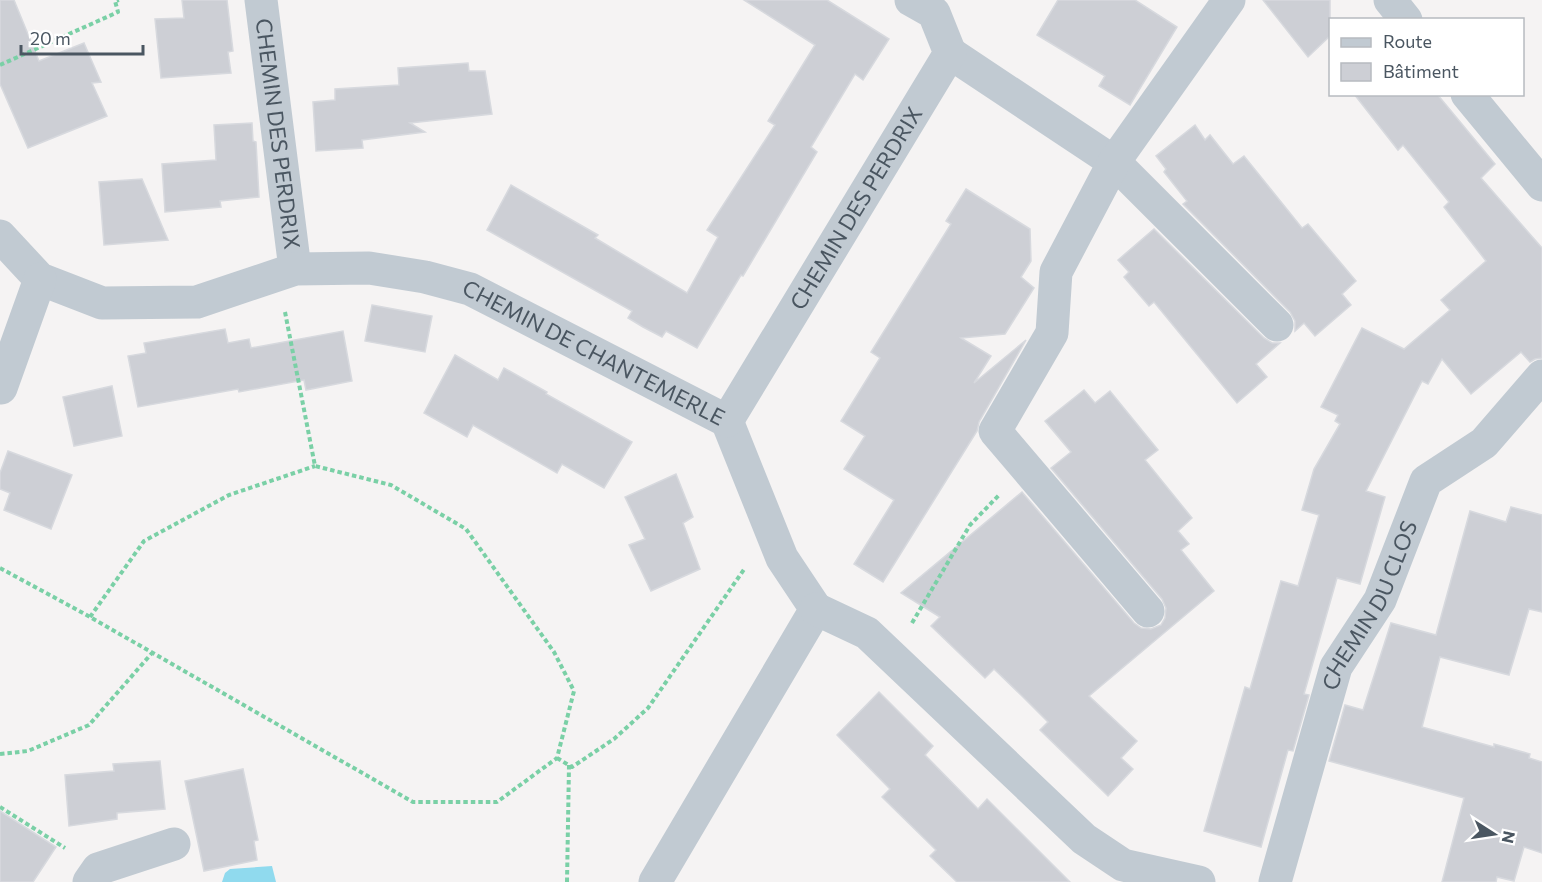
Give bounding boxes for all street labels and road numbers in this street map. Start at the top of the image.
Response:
street label: CHEMIN DES PERDRIX [250,17,306,251]
street label: CHEMIN DES PERDRIX [784,101,928,314]
street label: CHEMIN DE CHANTEMERLE [458,274,730,431]
street label: CHEMIN DU CLOS [1316,516,1422,693]

